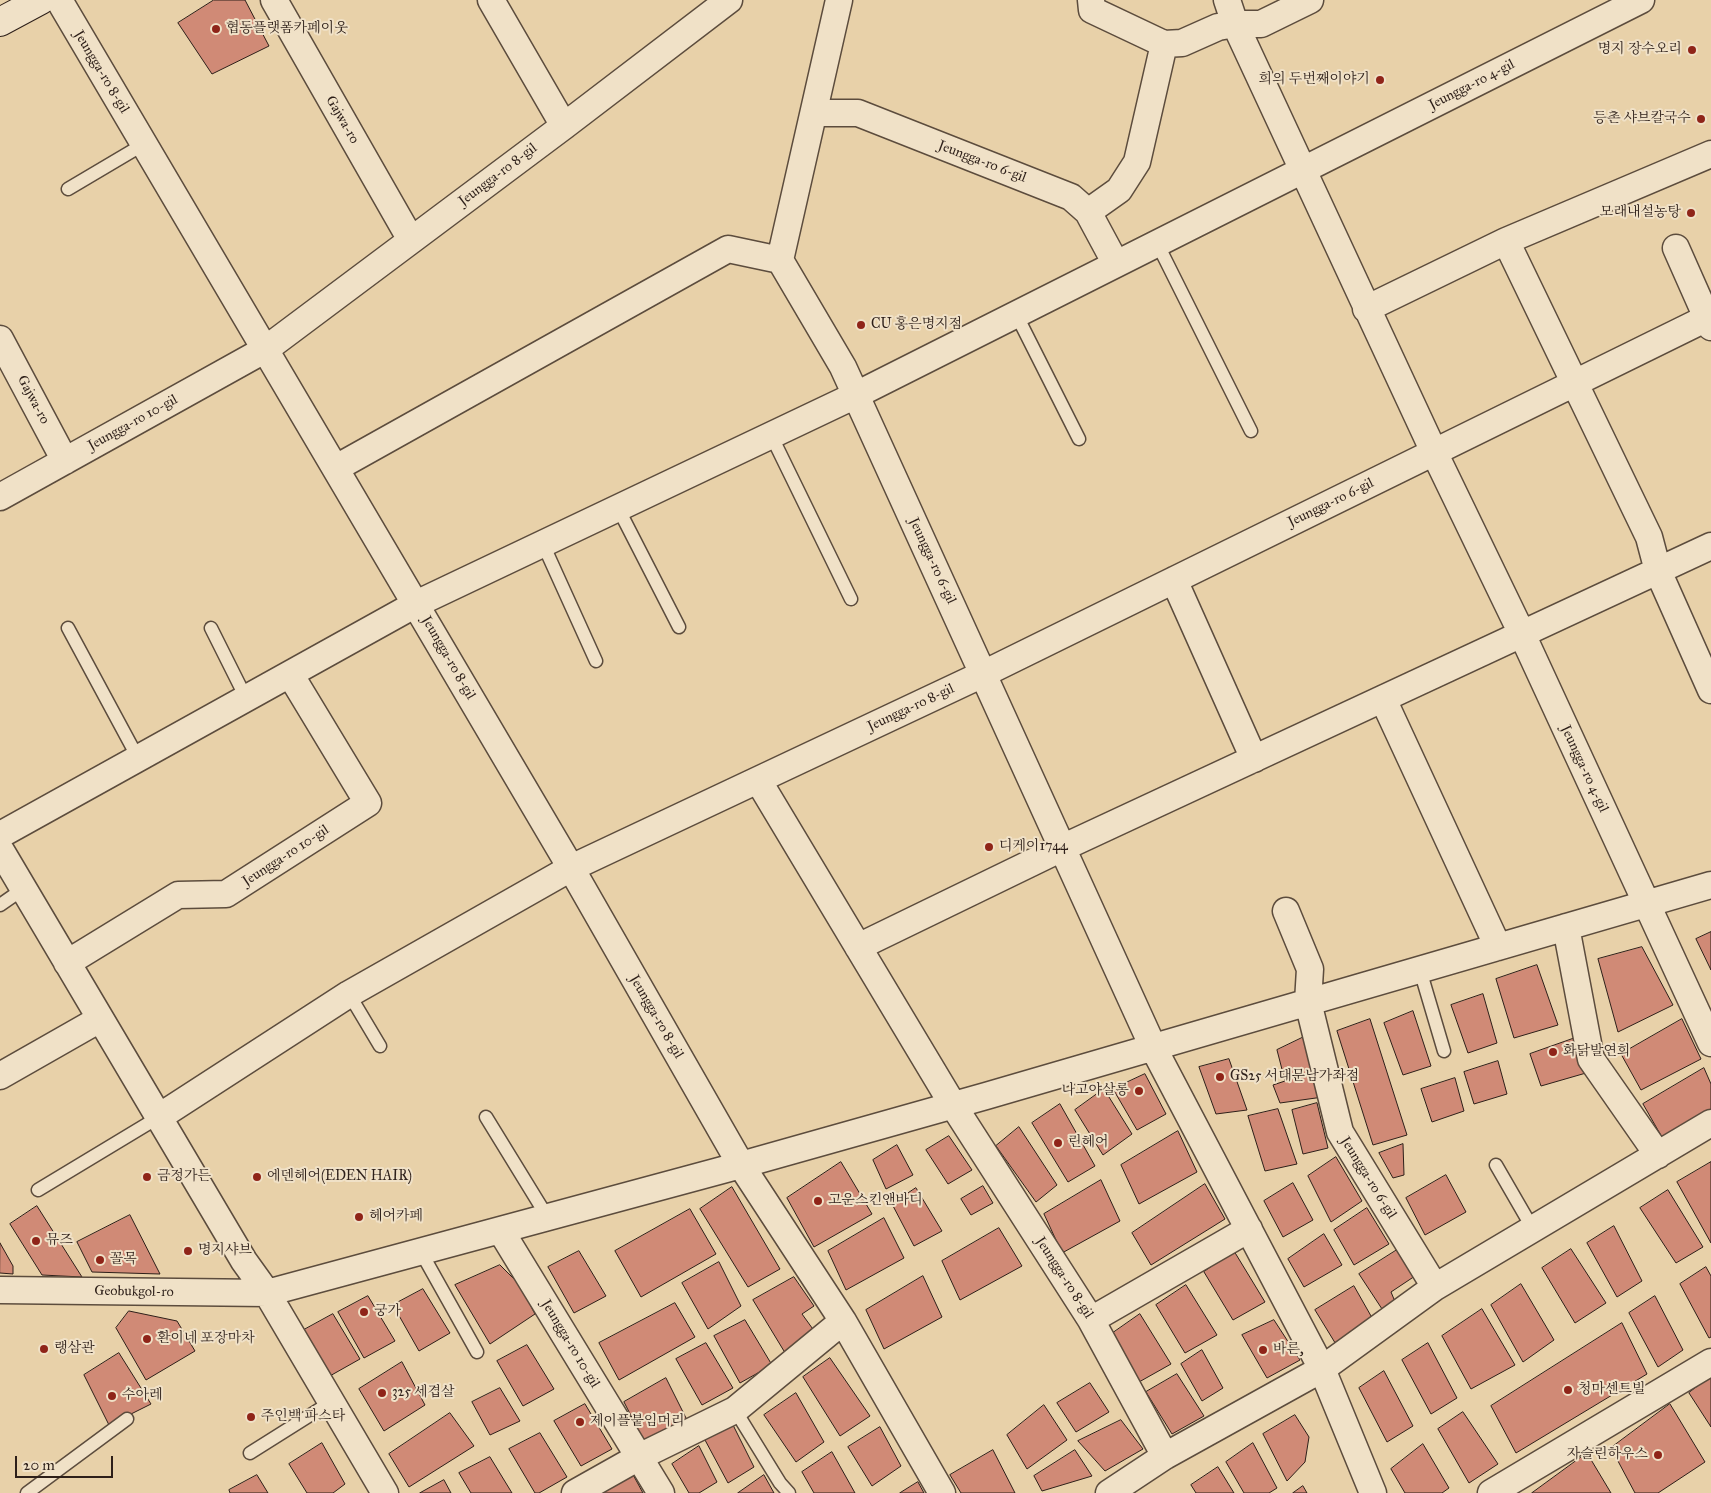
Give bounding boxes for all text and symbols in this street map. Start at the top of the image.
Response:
place label: 협동플랫폼카페이웃 [226,21,348,37]
marker: 협동플랫폼카페이웃 [210,23,222,35]
street label: Jeungga-ro 8-gil [70,28,132,116]
place label: 명지 장수오리 [1598,42,1682,58]
marker: 명지 장수오리 [1686,44,1698,56]
street label: Jeungga-ro 4-gil [1426,56,1518,114]
place label: 희의 두번째이야기 [1259,72,1370,88]
marker: 희의 두번째이야기 [1374,74,1386,86]
street label: Gajwa-ro [322,93,362,147]
place label: 등촌 샤브칼국수 [1593,111,1691,127]
marker: 등촌 샤브칼국수 [1695,113,1707,125]
street label: Jeungga-ro 6-gil [935,137,1029,187]
street label: Jeungga-ro 8-gil [456,140,540,210]
place label: 모래내설농탕 [1600,205,1681,221]
marker: 모래내설농탕 [1685,207,1697,219]
place label: CU 홍은명지점 [871,317,962,333]
marker: CU 홍은명지점 [855,319,867,331]
street label: Gajwa-ro [13,373,53,427]
street label: Jeungga-ro 10-gil [85,391,181,455]
street label: Jeungga-ro 6-gil [1285,475,1377,531]
street label: Jeungga-ro 6-gil [905,515,959,607]
street label: Jeungga-ro 8-gil [417,613,479,703]
street label: Jeungga-ro 8-gil [865,681,957,735]
street label: Jeungga-ro 4-gil [1557,723,1611,815]
street label: Jeungga-ro 10-gil [240,822,332,890]
place label: 디케이1744 [999,839,1068,855]
marker: 디케이1744 [983,841,995,853]
street label: Jeungga-ro 8-gil [625,972,687,1062]
place label: 화닭발연희 [1563,1044,1631,1060]
marker: 화닭발연희 [1547,1046,1559,1058]
place label: GS25 서대문남가좌점 [1230,1069,1359,1085]
marker: GS25 서대문남가좌점 [1214,1071,1226,1083]
place label: 나고야살롱 [1061,1083,1129,1099]
marker: 나고야살롱 [1133,1085,1145,1097]
street label: Jeungga-ro 6-gil [1336,1134,1400,1222]
place label: 린헤어 [1068,1135,1109,1151]
marker: 린헤어 [1052,1137,1064,1149]
place label: 금정가든 [157,1169,211,1185]
place label: 에덴헤어(EDEN HAIR) [267,1169,412,1185]
marker: 금정가든 [141,1171,153,1183]
marker: 에덴헤어(EDEN HAIR) [251,1171,263,1183]
place label: 고운스킨앤바디 [828,1193,923,1209]
marker: 고운스킨앤바디 [812,1195,824,1207]
place label: 헤어카페 [369,1209,423,1225]
marker: 헤어카페 [353,1211,365,1223]
place label: 뮤즈 [46,1233,73,1249]
street label: Jeungga-ro 8-gil [1031,1234,1097,1322]
marker: 뮤즈 [30,1235,42,1247]
place label: 명지샤브 [198,1243,252,1259]
marker: 명지샤브 [182,1245,194,1257]
place label: 꼴목 [110,1252,137,1268]
marker: 꼴목 [94,1254,106,1266]
street label: Geobukgol-ro [94,1283,174,1301]
street label: Jeungga-ro 10-gil [537,1297,603,1391]
place label: 궁가 [374,1304,401,1320]
marker: 궁가 [358,1306,370,1318]
place label: 환이네 포장마차 [157,1331,255,1347]
marker: 환이네 포장마차 [141,1333,153,1345]
place label: 랭삼관 [54,1341,95,1357]
place label: 바른, [1273,1342,1304,1358]
marker: 랭삼관 [38,1343,50,1355]
marker: 바른, [1257,1344,1269,1356]
place label: 청마센트빌 [1578,1382,1646,1398]
marker: 청마센트빌 [1562,1384,1574,1396]
place label: 325 세겹살 [392,1385,454,1401]
marker: 325 세겹살 [376,1387,388,1399]
place label: 수아레 [122,1388,163,1404]
marker: 수아레 [106,1390,118,1402]
place label: 주인백 파스타 [261,1409,345,1425]
marker: 주인백 파스타 [245,1411,257,1423]
place label: 제이플붙임머리 [590,1414,685,1430]
marker: 제이플붙임머리 [574,1416,586,1428]
scale bar [18,1446,115,1478]
place label: 자슬린하우스 [1567,1447,1648,1463]
marker: 자슬린하우스 [1652,1449,1664,1461]
text: 20 m [23,1456,55,1474]

